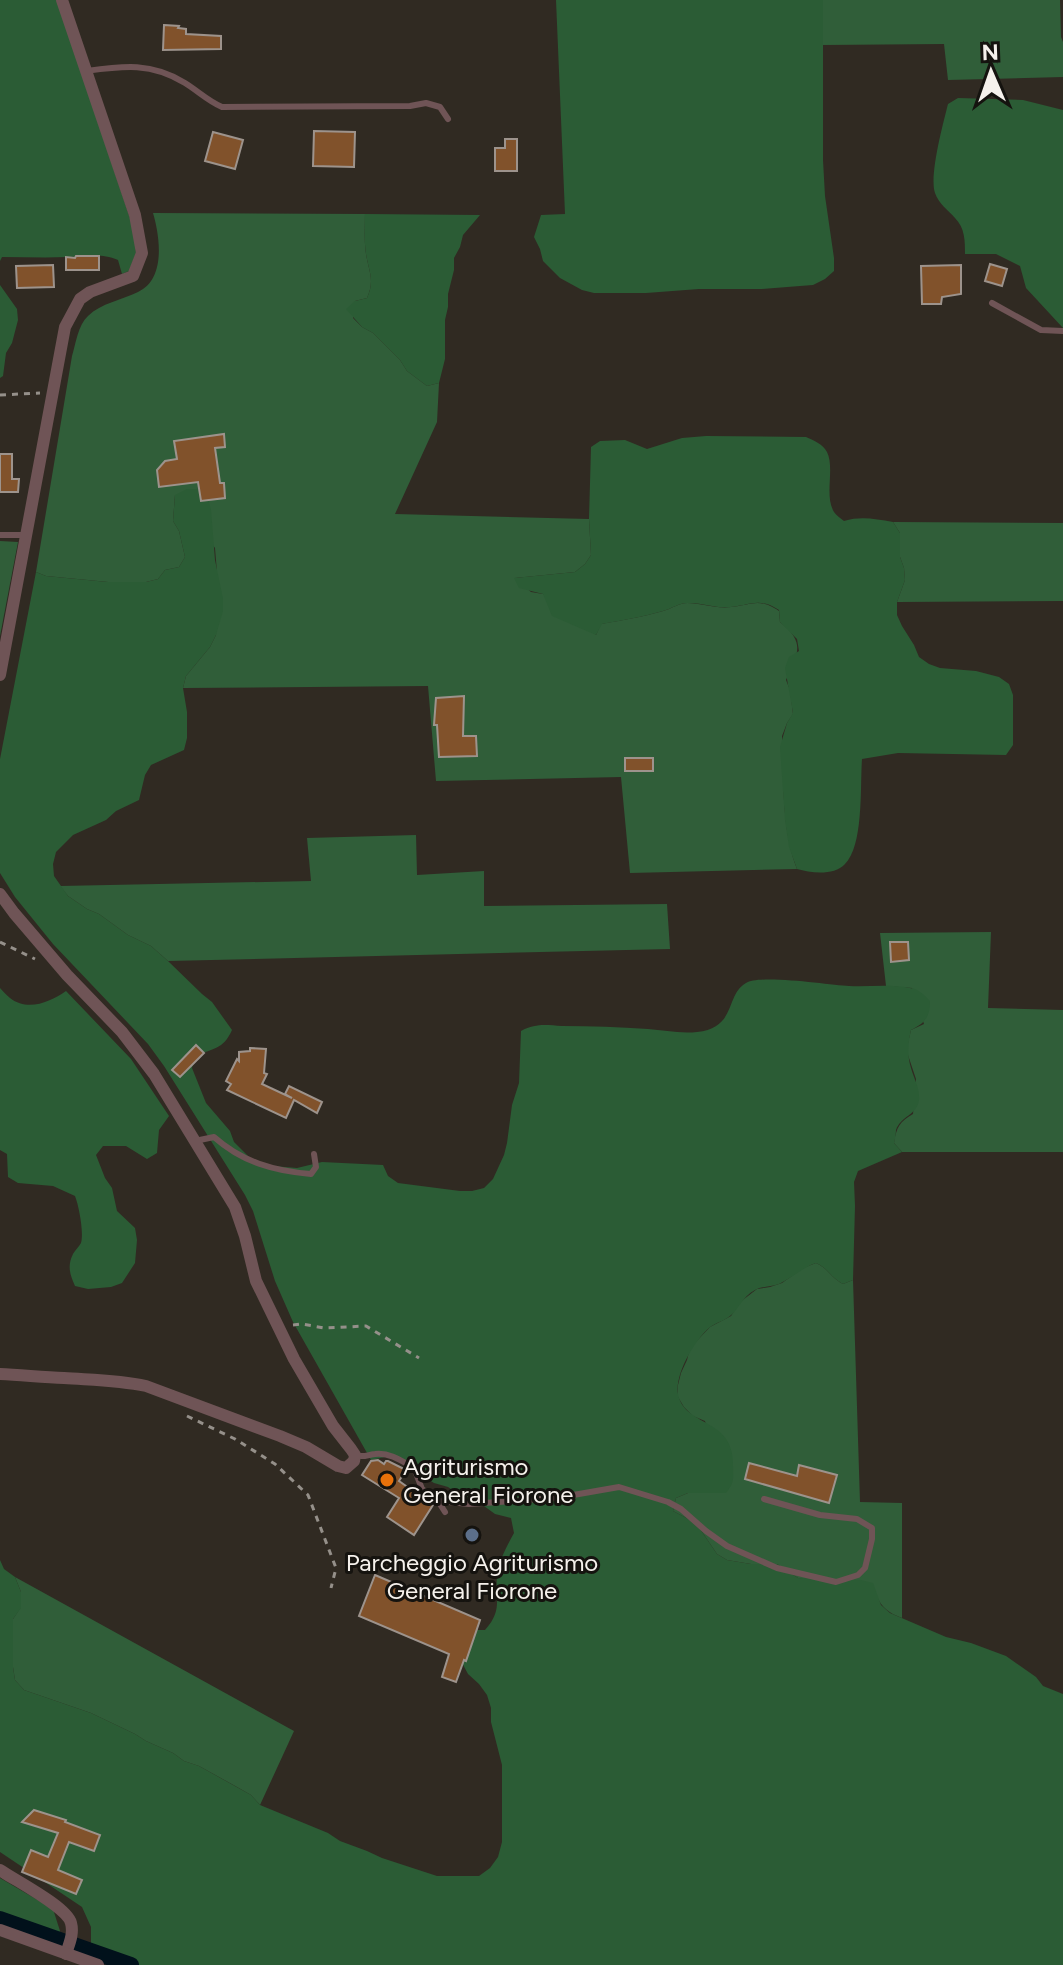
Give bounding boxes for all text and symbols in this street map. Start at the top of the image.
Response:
north arrow [951,32,1031,112]
text: N [981,39,999,66]
place label: Agriturismo General Fiorone [403,1452,573,1509]
marker: Agriturismo General Fiorone [378,1471,396,1489]
marker: Parcheggio Agriturismo General Fiorone [463,1526,481,1544]
place label: Parcheggio Agriturismo General Fiorone [346,1548,598,1605]

